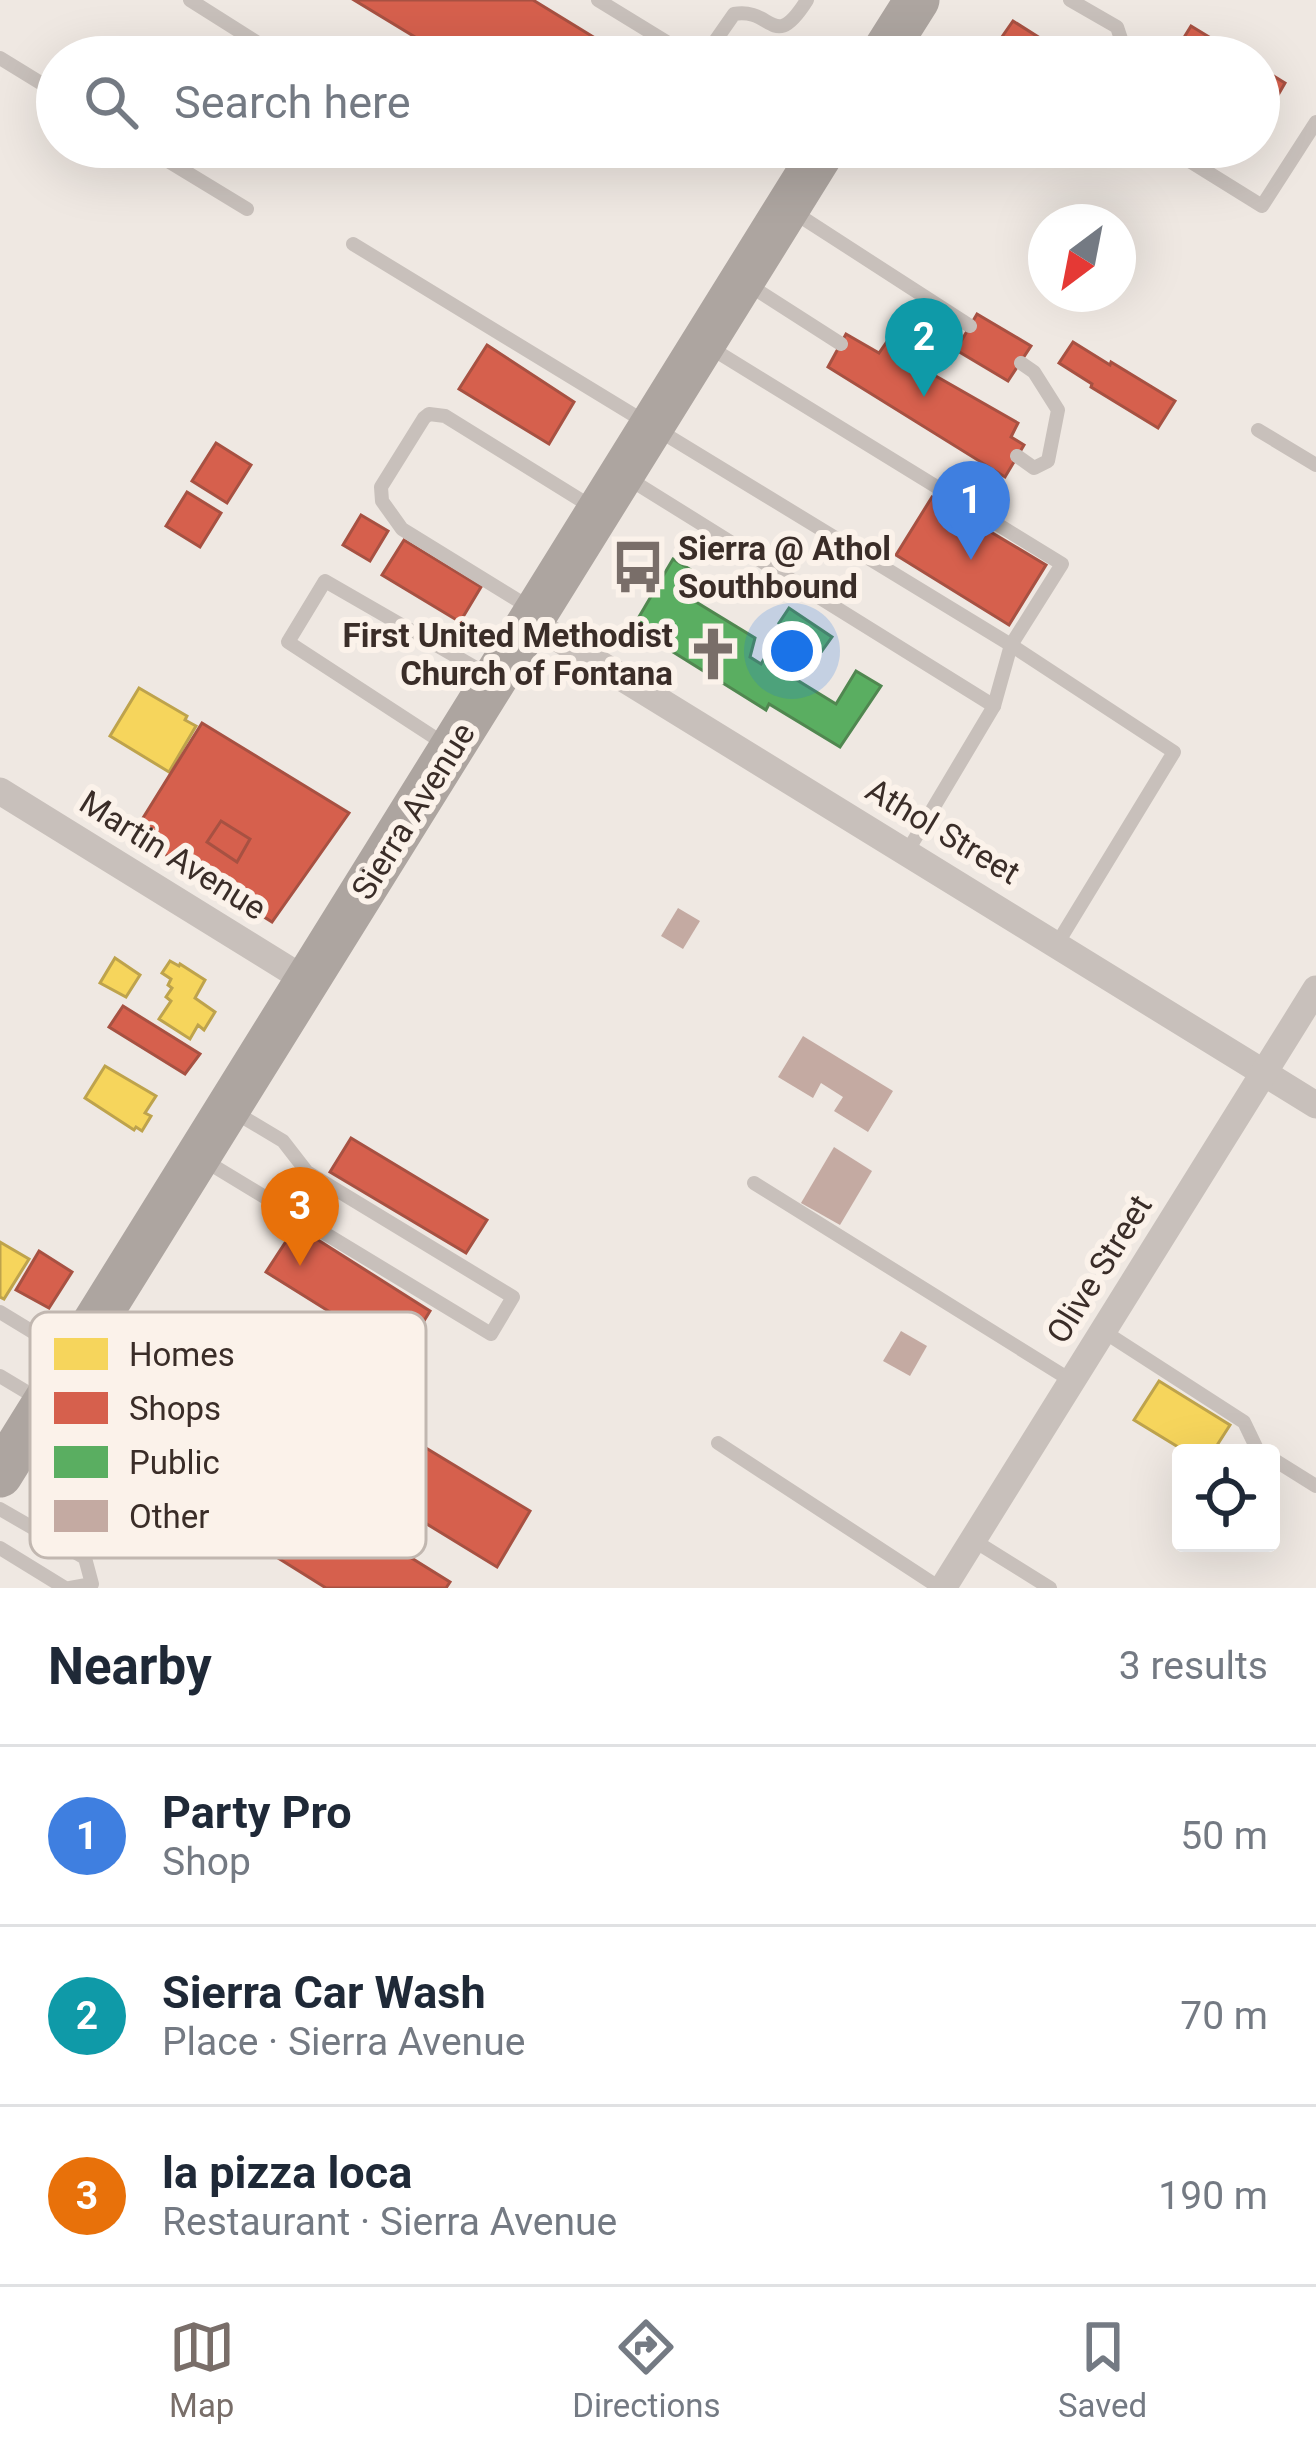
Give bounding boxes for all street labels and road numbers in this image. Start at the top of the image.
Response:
street label: Sierra Avenue [343,715,483,907]
street label: Athol Street [859,770,1027,892]
street label: Martin Avenue [73,782,273,928]
street label: Olive Street [1038,1188,1160,1350]

